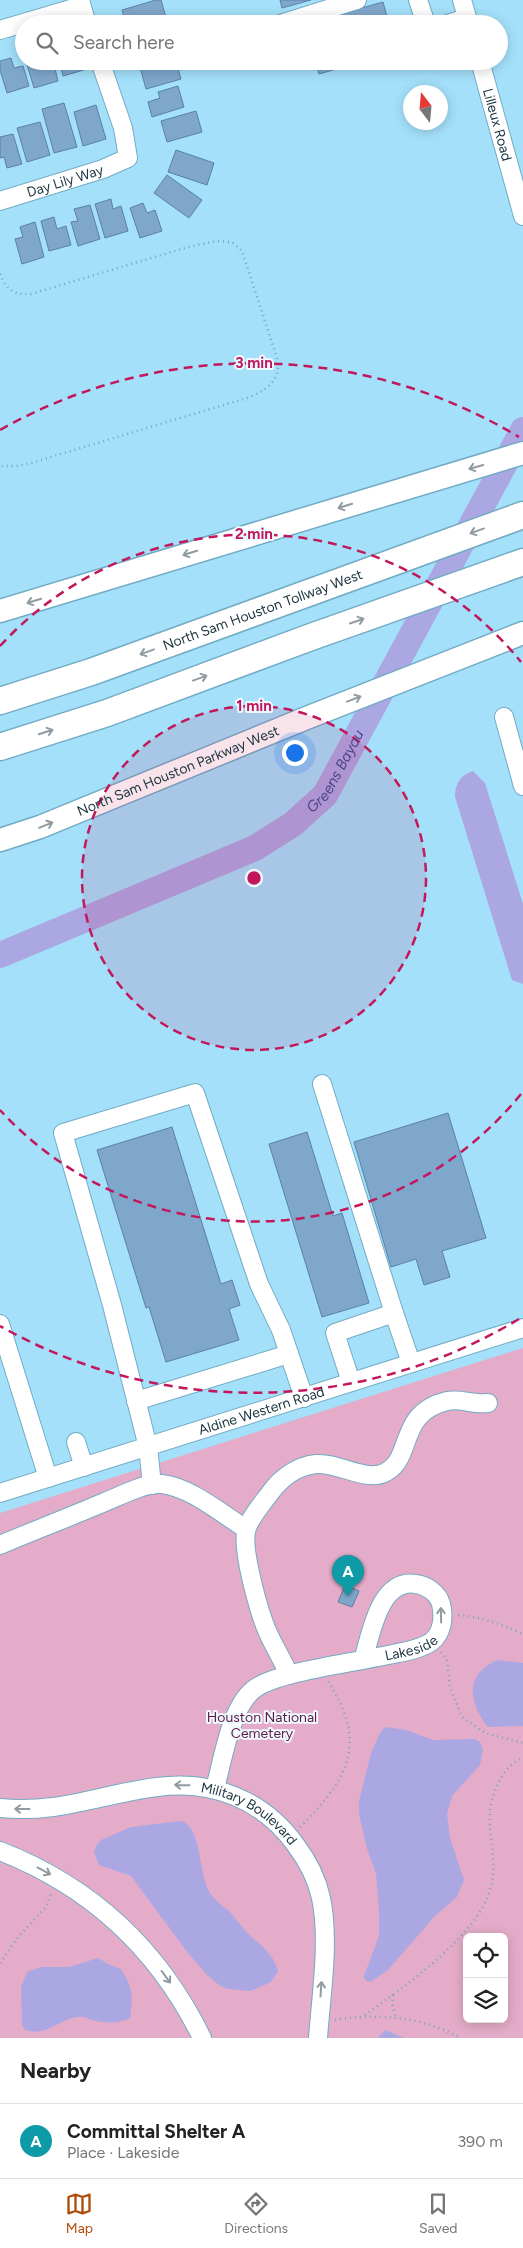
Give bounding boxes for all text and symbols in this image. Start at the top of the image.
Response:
search box [15,15,508,70]
icon: search [33,29,61,57]
text: Search here [73,31,175,54]
north arrow [403,85,448,130]
street label: Lilleux Road [479,87,515,163]
street label: Day Lily Way [25,161,106,201]
text: 3 min [235,354,273,372]
one-way arrow [469,463,485,473]
one-way arrow [337,502,353,512]
text: 2 min [235,525,273,543]
one-way arrow [470,527,485,536]
one-way arrow [182,549,198,559]
street label: North Sam Houston Tollway West [160,566,365,654]
one-way arrow [27,596,43,606]
one-way arrow [349,616,364,625]
one-way arrow [140,648,156,657]
one-way arrow [192,673,207,682]
one-way arrow [346,694,361,703]
text: 1 min [236,697,272,715]
street label: North Sam Houston Parkway West [74,722,282,820]
one-way arrow [38,727,54,736]
water label: Greens Bayou [303,727,368,817]
your location [282,740,308,766]
one-way arrow [38,819,53,829]
centre of rings [245,869,263,887]
street label: Aldine Western Road [196,1383,327,1439]
pin: A [332,1555,364,1596]
one-way arrow [437,1607,446,1623]
street label: Lakeside [383,1632,442,1664]
park label: Houston National Cemetery [207,1709,317,1742]
street label: Military Boulevard [199,1779,301,1849]
one-way arrow [174,1781,190,1790]
one-way arrow [14,1804,30,1814]
one-way arrow [37,1866,52,1876]
map controls [463,1933,508,2023]
button: locate [463,1933,508,1978]
one-way arrow [161,1970,172,1983]
button: layers [463,1978,508,2023]
one-way arrow [316,1982,325,1998]
text: Nearby [20,2058,91,2083]
text: Committal Shelter A [67,2120,245,2143]
text: A [30,2132,42,2151]
text: 390 m [457,2132,503,2151]
text: Place · Lakeside [67,2143,179,2162]
tab: Map [65,2190,93,2237]
tab: Directions [224,2190,288,2237]
tab: Saved [419,2190,458,2237]

